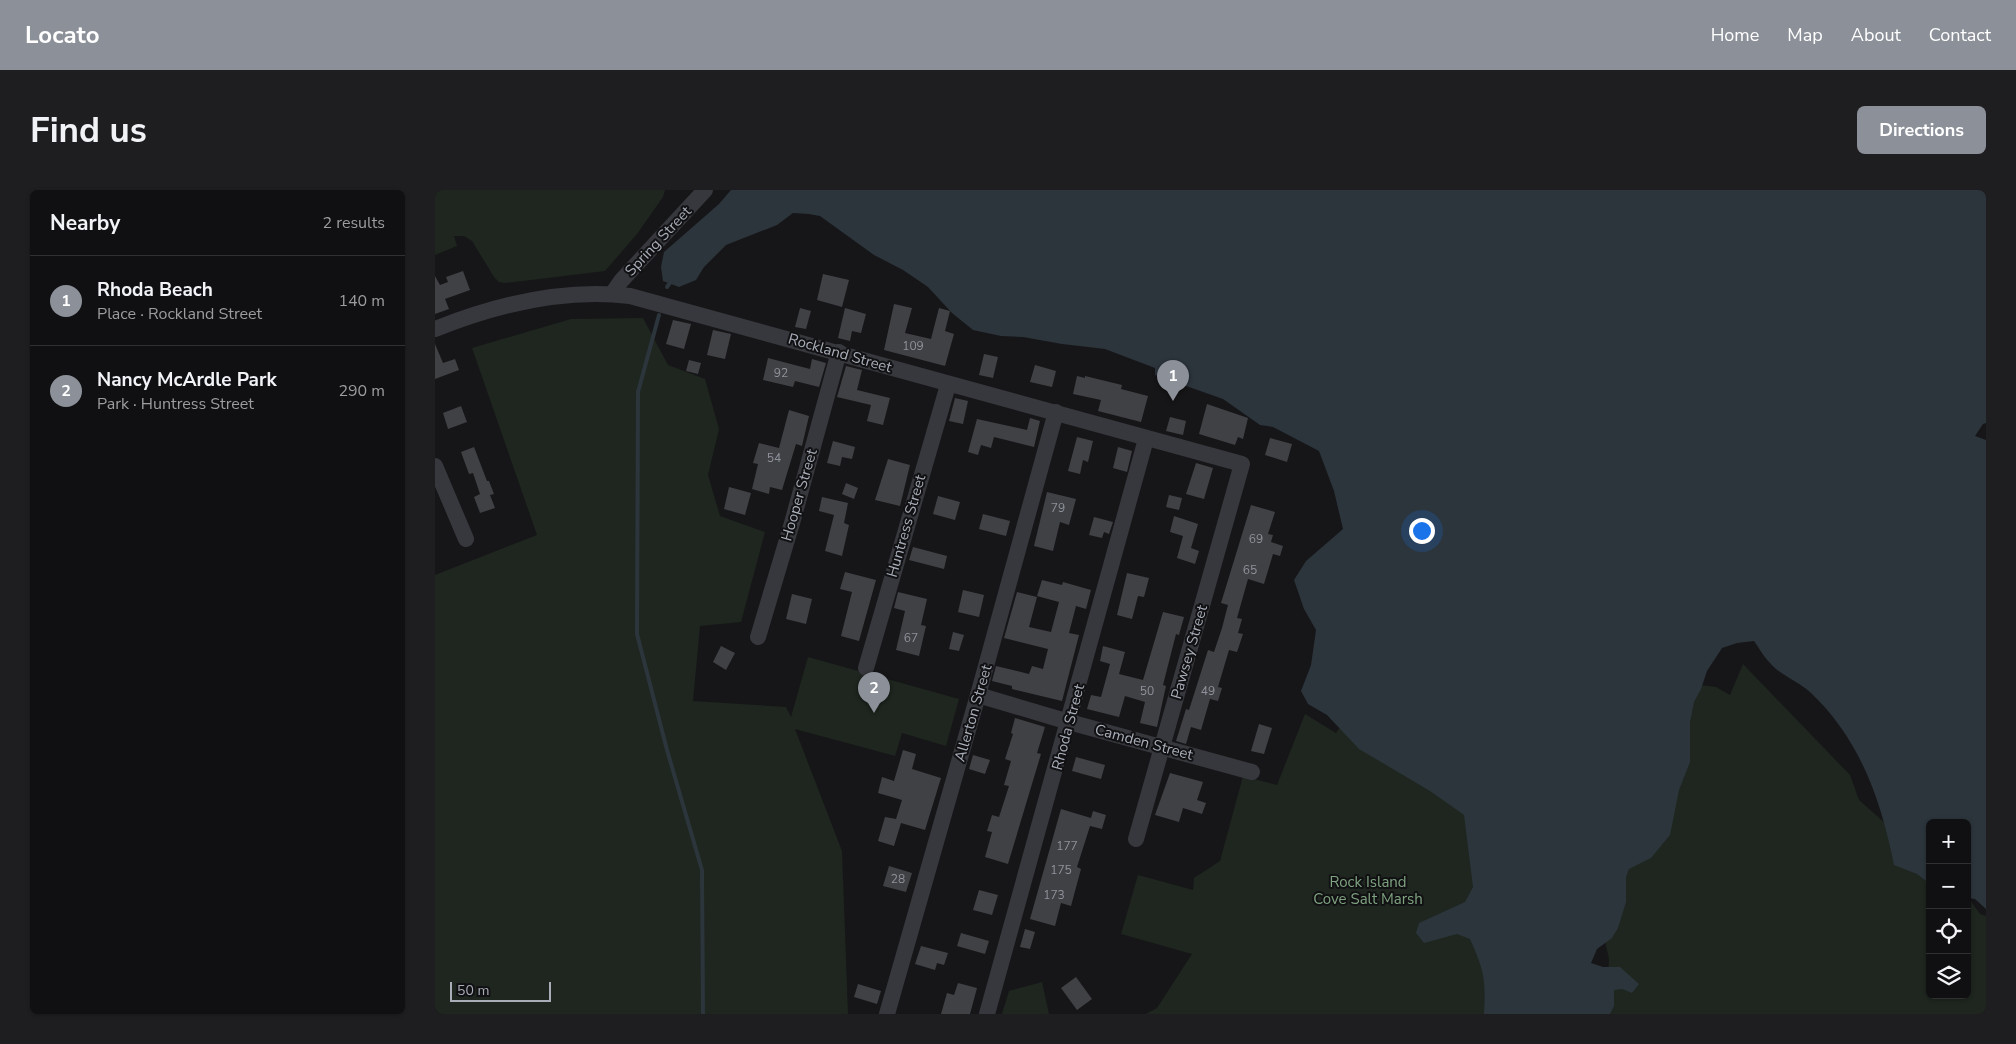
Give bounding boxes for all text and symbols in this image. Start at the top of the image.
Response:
text: Locato [25,19,100,51]
text: Home [1711,23,1759,47]
text: Map [1787,23,1823,47]
text: About [1851,23,1901,47]
text: Contact [1929,23,1991,47]
button: Directions [1857,106,1986,154]
text: Find us [30,107,147,154]
street label: Spring Street [620,201,696,280]
text: Nearby [50,209,120,237]
text: 2 results [323,212,385,234]
text: Rhoda Beach [97,277,213,303]
text: 1 [61,290,71,312]
text: 140 m [338,290,385,312]
text: Place · Rockland Street [97,303,262,325]
street label: Rockland Street [786,329,895,378]
house number: 109 [902,338,924,354]
pin: 1 [1157,360,1189,401]
house number: 92 [774,365,788,381]
text: Nancy McArdle Park [97,367,277,393]
text: 2 [61,380,71,402]
text: 290 m [338,380,385,402]
text: Park · Huntress Street [97,393,254,415]
street label: Hooper Street [776,446,822,543]
house number: 54 [767,450,781,466]
street label: Huntress Street [882,472,930,580]
house number: 79 [1051,500,1065,516]
your location [1409,518,1435,544]
house number: 69 [1249,531,1263,547]
house number: 65 [1243,562,1257,578]
street label: Pawsey Street [1166,602,1212,701]
house number: 67 [904,630,918,646]
street label: Allerton Street [950,661,997,764]
pin: 2 [858,672,890,713]
street label: Rhoda Street [1047,681,1089,772]
house number: 50 [1140,683,1154,699]
house number: 49 [1201,683,1215,699]
street label: Camden Street [1093,719,1196,765]
map controls [1926,819,1971,999]
button: + [1926,819,1971,864]
house number: 177 [1056,838,1078,854]
house number: 175 [1050,862,1072,878]
button: − [1926,864,1971,909]
house number: 28 [891,871,905,887]
park label: Rock Island Cove Salt Marsh [1313,872,1423,909]
house number: 173 [1043,887,1065,903]
button: locate [1926,909,1971,954]
button: layers [1926,954,1971,999]
scale bar [450,979,551,1002]
text: 50 m [457,981,489,1000]

